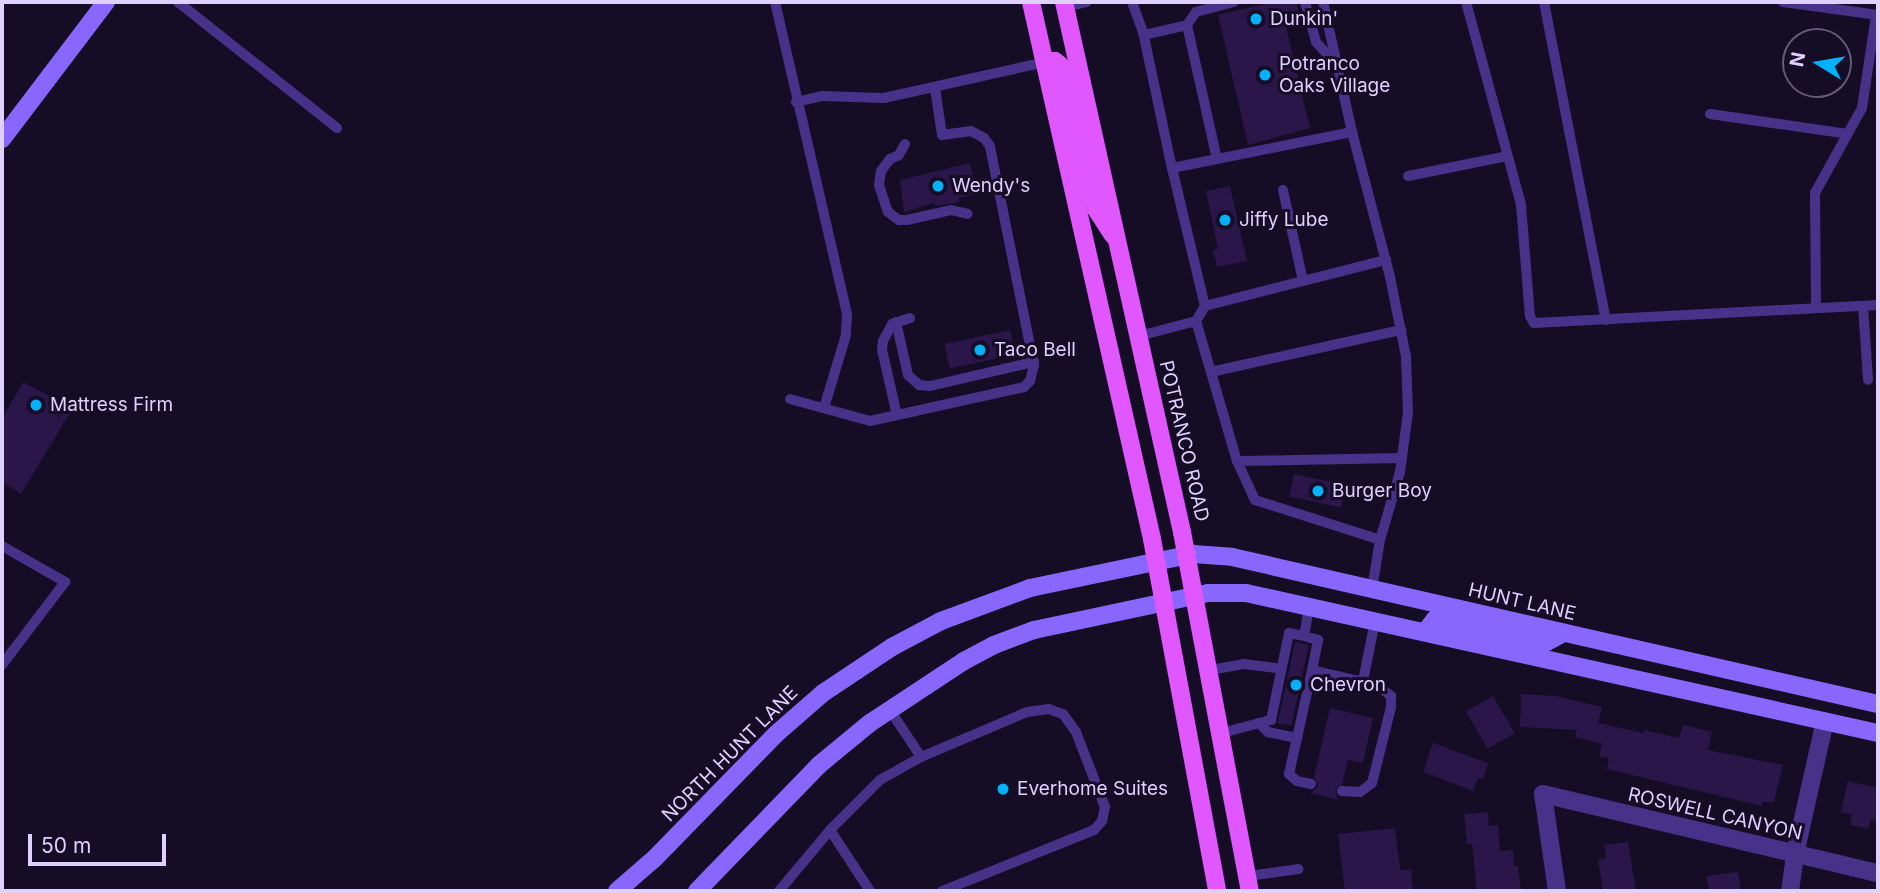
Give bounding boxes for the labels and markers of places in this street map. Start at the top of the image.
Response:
place label: Dunkin' [1270,8,1338,30]
marker: Dunkin' [1248,11,1264,27]
place label: Potranco Oaks Village [1279,53,1390,97]
marker: Potranco Oaks Village [1257,67,1273,83]
place label: Wendy's [952,175,1030,197]
marker: Wendy's [930,178,946,194]
place label: Jiffy Lube [1239,209,1328,231]
marker: Jiffy Lube [1217,212,1233,228]
place label: Taco Bell [994,339,1076,361]
marker: Taco Bell [972,342,988,358]
place label: Mattress Firm [50,394,173,416]
marker: Mattress Firm [28,397,44,413]
place label: Burger Boy [1332,480,1432,502]
marker: Burger Boy [1310,483,1326,499]
place label: Chevron [1310,674,1386,696]
marker: Chevron [1288,677,1304,693]
place label: Everhome Suites [1017,778,1168,800]
marker: Everhome Suites [995,781,1011,797]

